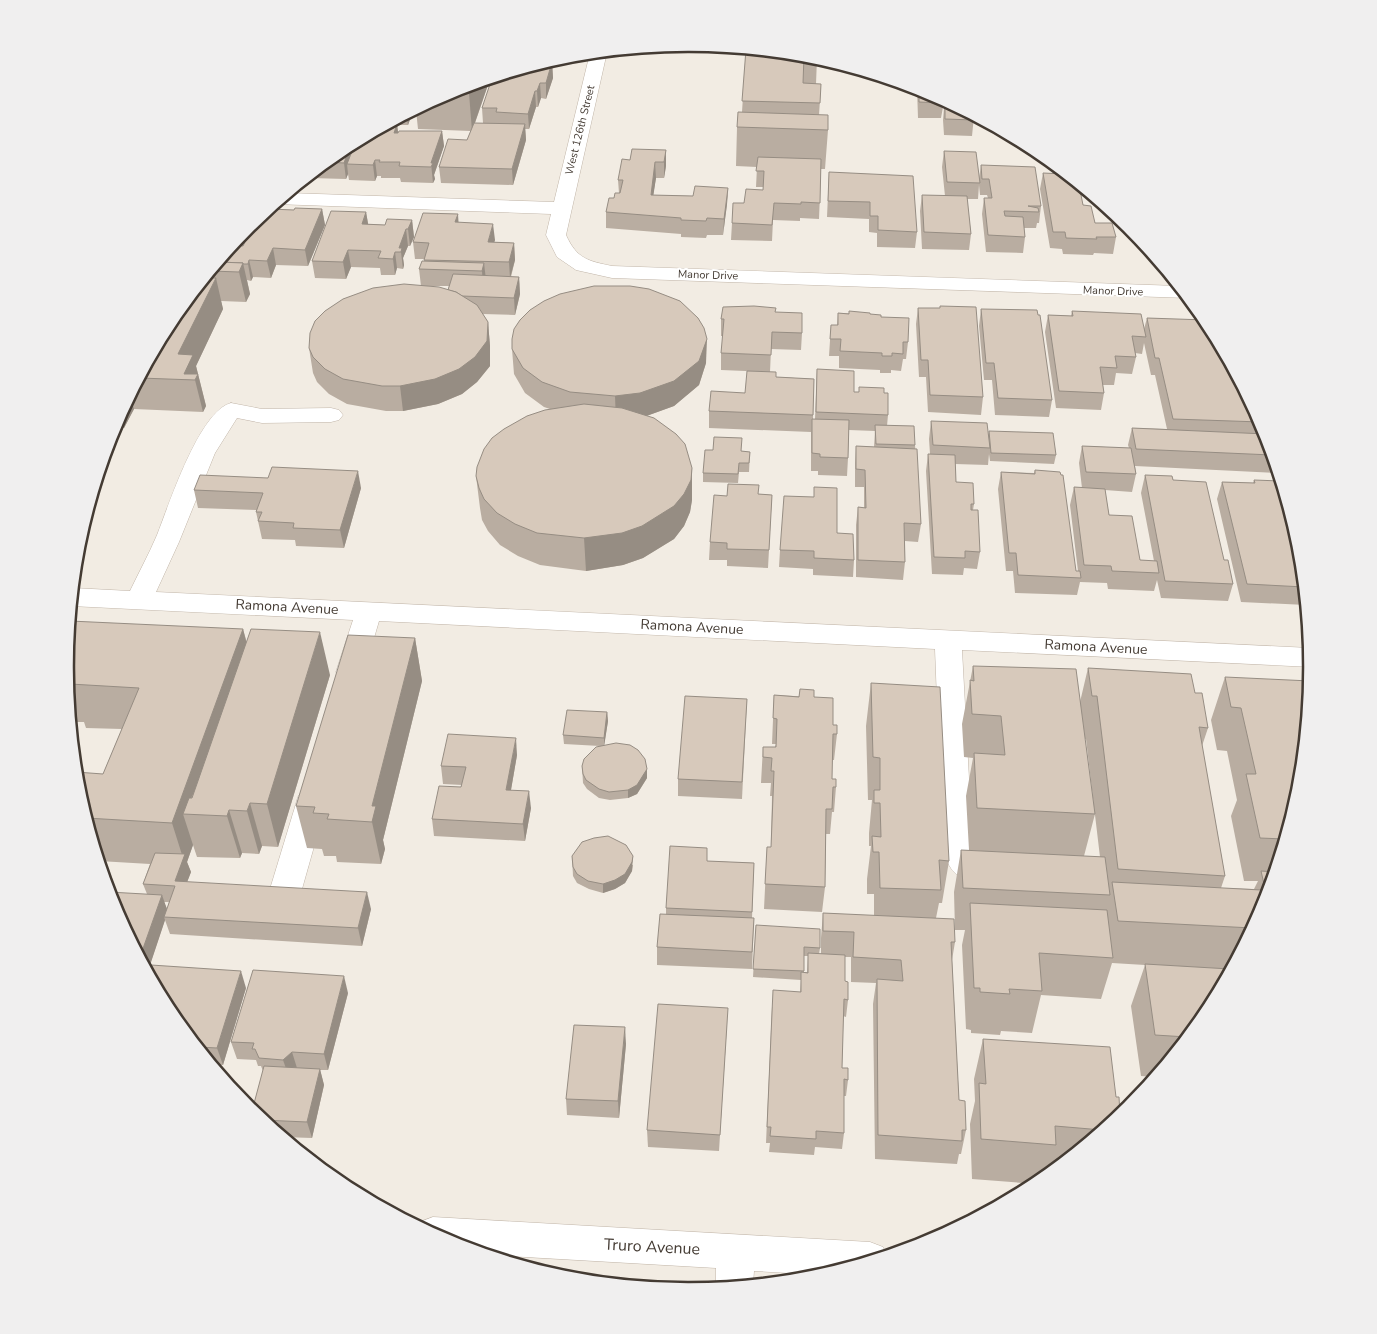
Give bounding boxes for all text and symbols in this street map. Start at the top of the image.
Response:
street label: West 126th Street [562,83,598,176]
street label: Manor Drive [678,266,739,284]
street label: Manor Drive [1083,282,1144,300]
street label: Ramona Avenue [235,595,339,619]
street label: Ramona Avenue [640,615,744,639]
street label: Ramona Avenue [1044,635,1148,659]
street label: Truro Avenue [603,1233,701,1261]

